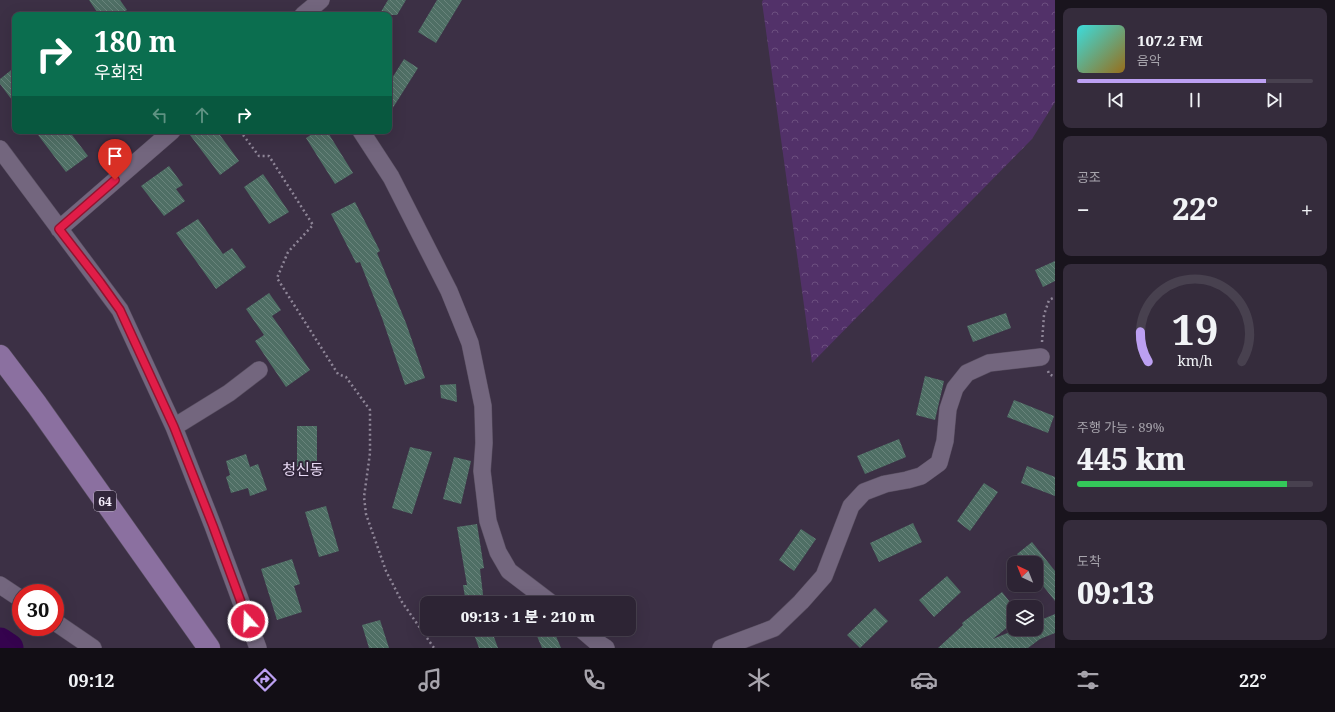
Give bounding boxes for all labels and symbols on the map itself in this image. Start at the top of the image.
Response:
pin [98,139,132,180]
district label: 청신동 [282,459,324,479]
road number: 64 [94,491,116,511]
north arrow [1007,556,1043,592]
speed limit sign: 30 [12,584,64,636]
position arrow [227,600,269,642]

